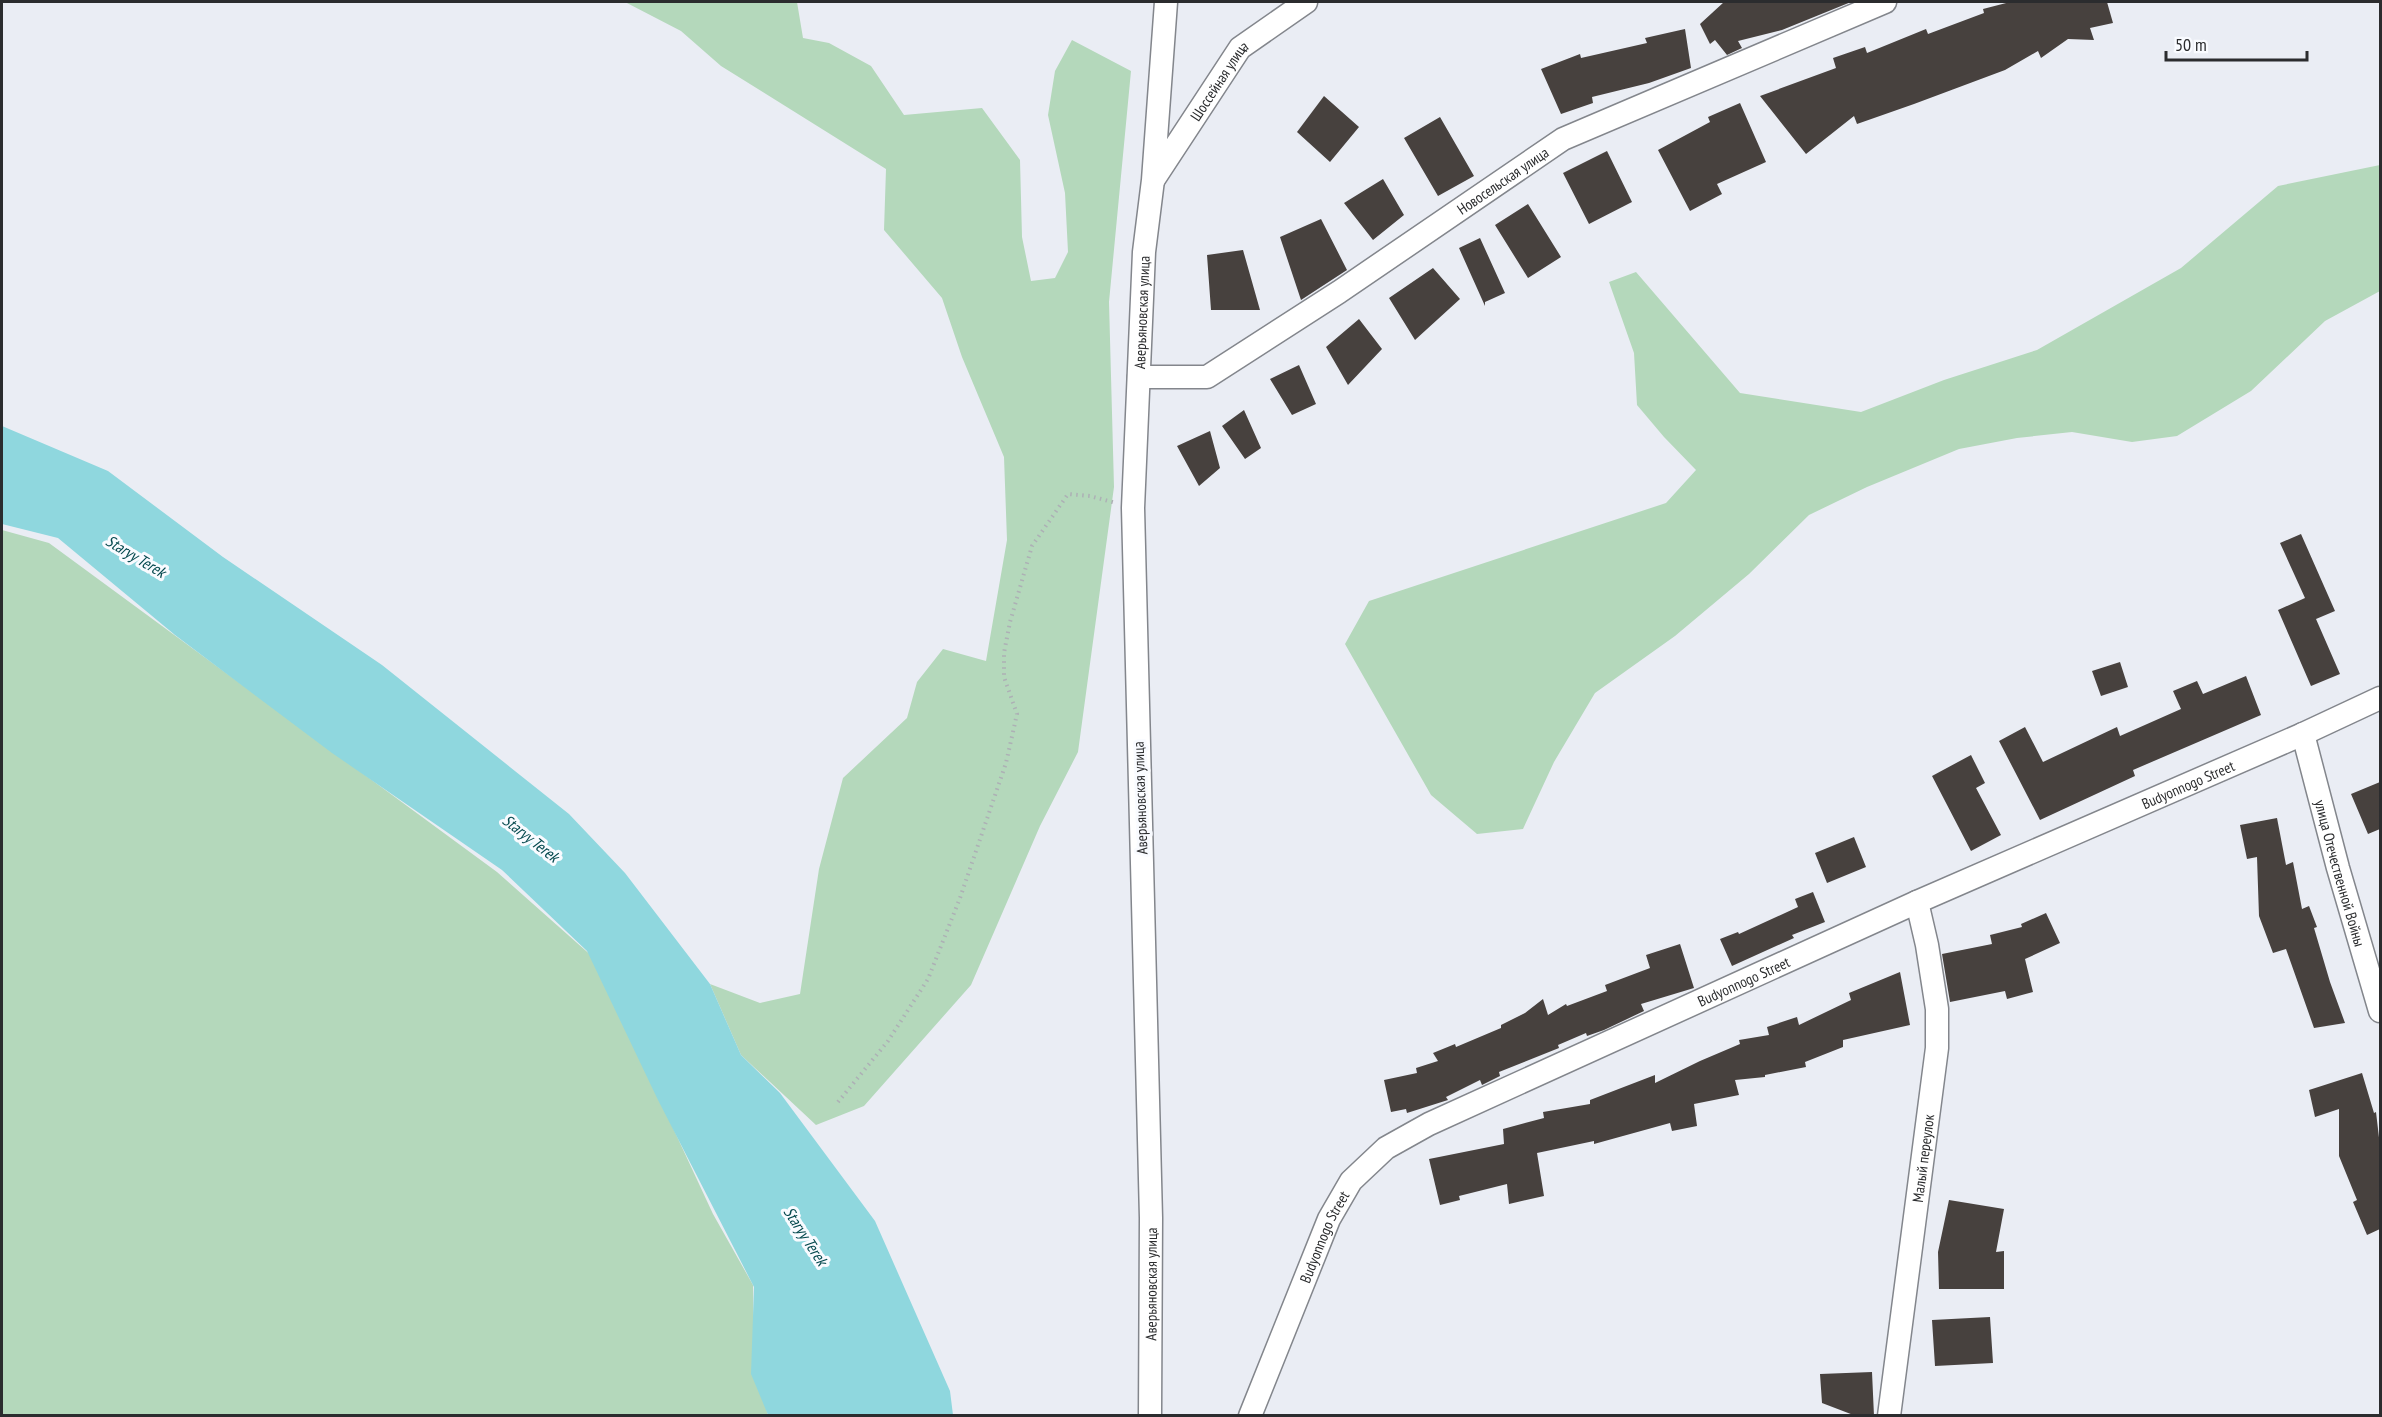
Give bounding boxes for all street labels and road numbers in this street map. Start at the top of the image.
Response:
street label: Шоссейная улица [1186,36,1252,124]
street label: Новосельская улица [1453,142,1552,218]
street label: Аверьяновская улица [1129,255,1153,369]
street label: Аверьяновская улица [1129,741,1151,855]
street label: Budyonnogo Street [2139,756,2237,813]
street label: улица Отечественной Войны [2311,798,2370,949]
street label: Budyonnogo Street [1694,952,1793,1010]
street label: Малый переулок [1907,1113,1938,1203]
street label: Budyonnogo Street [1295,1187,1353,1285]
street label: Аверьяновская улица [1141,1227,1160,1341]

